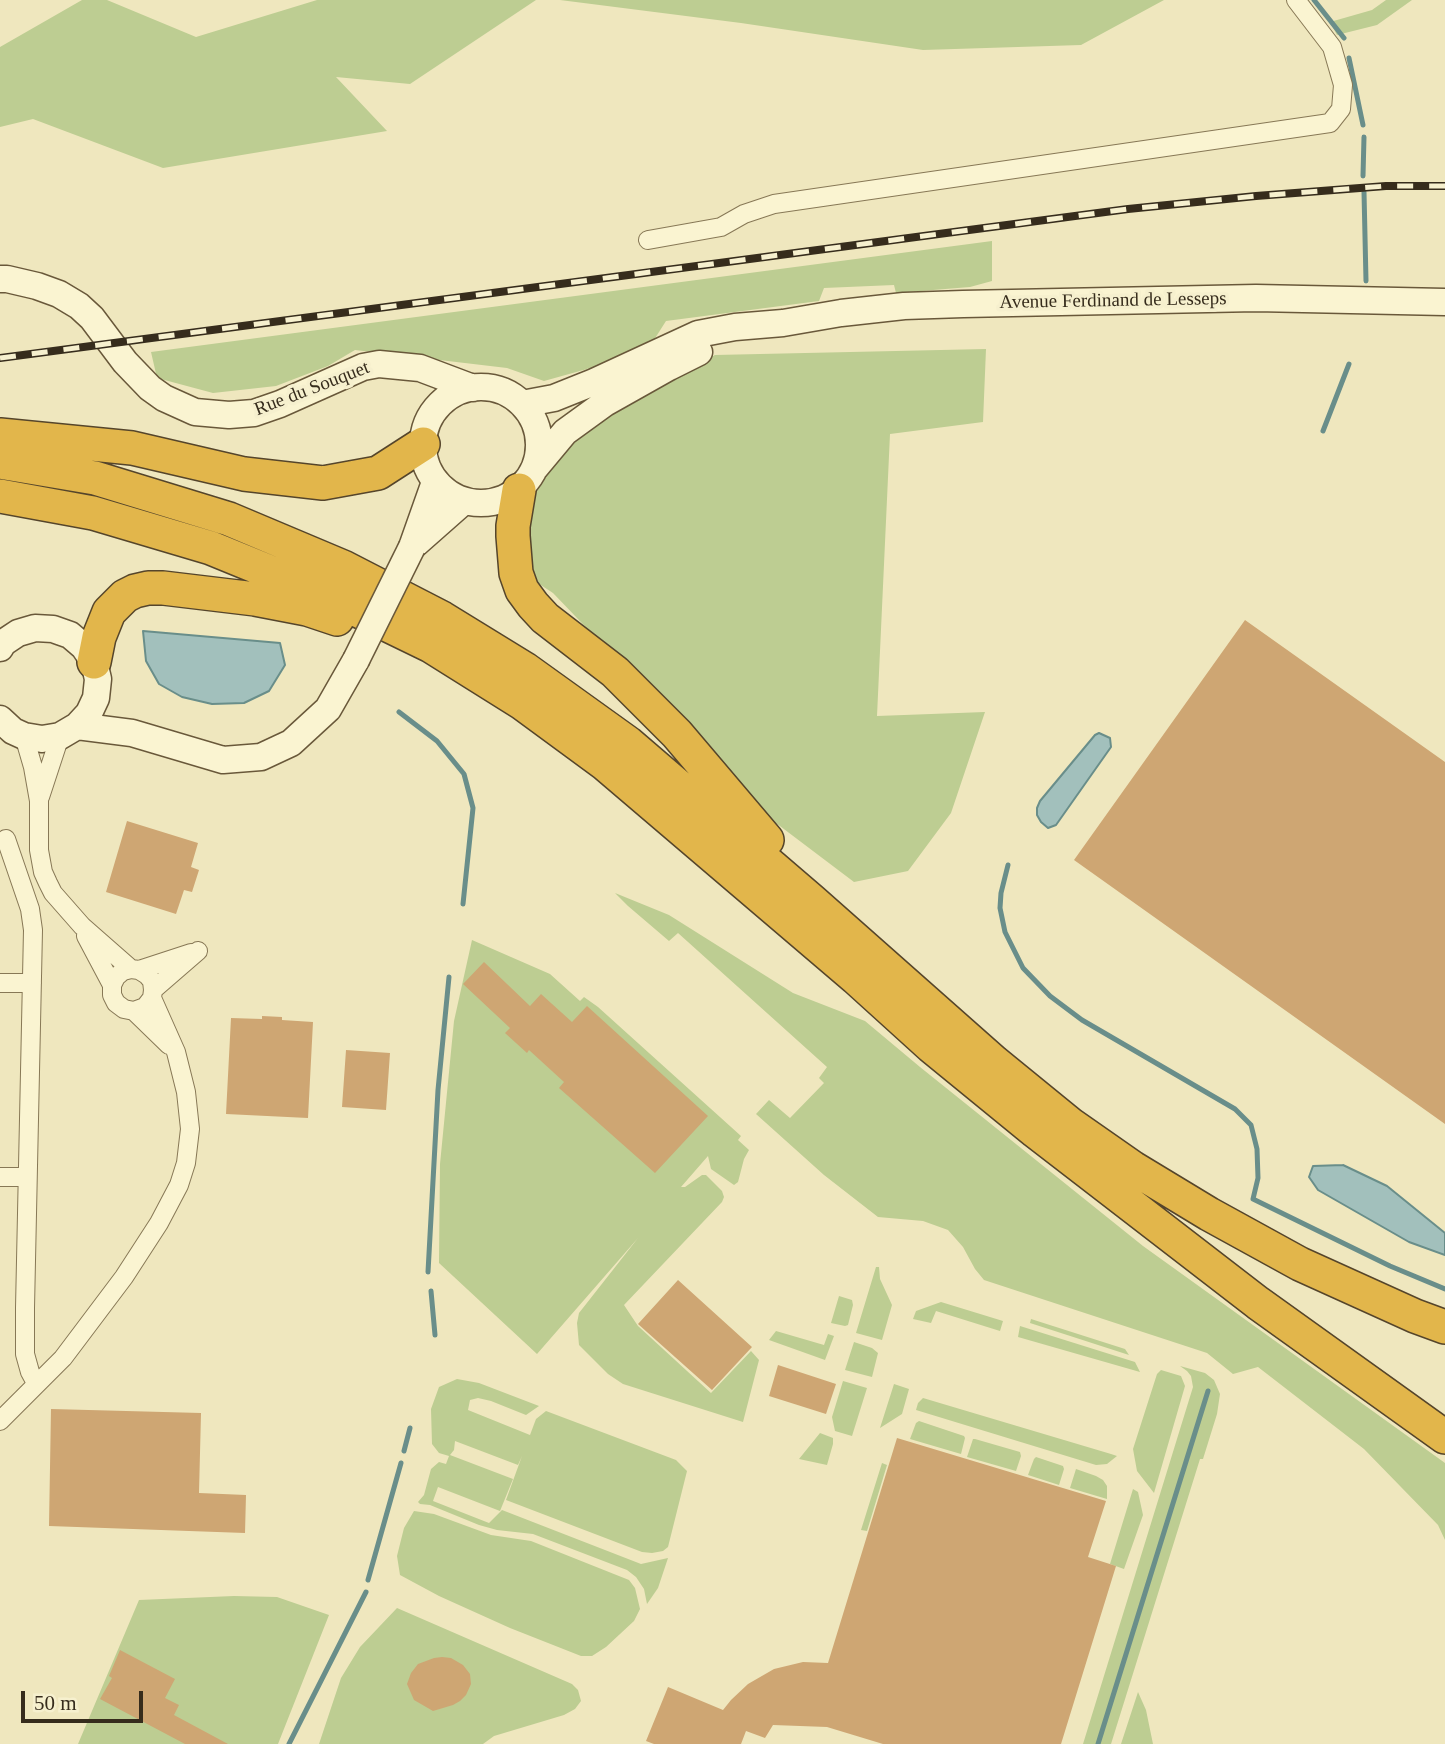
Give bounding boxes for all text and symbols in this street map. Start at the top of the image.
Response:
street label: Avenue Ferdinand de Lesseps [999,288,1227,314]
street label: Rue du Souquet [251,357,373,421]
scale bar [24,1678,147,1722]
text: 50 m [34,1691,77,1715]

